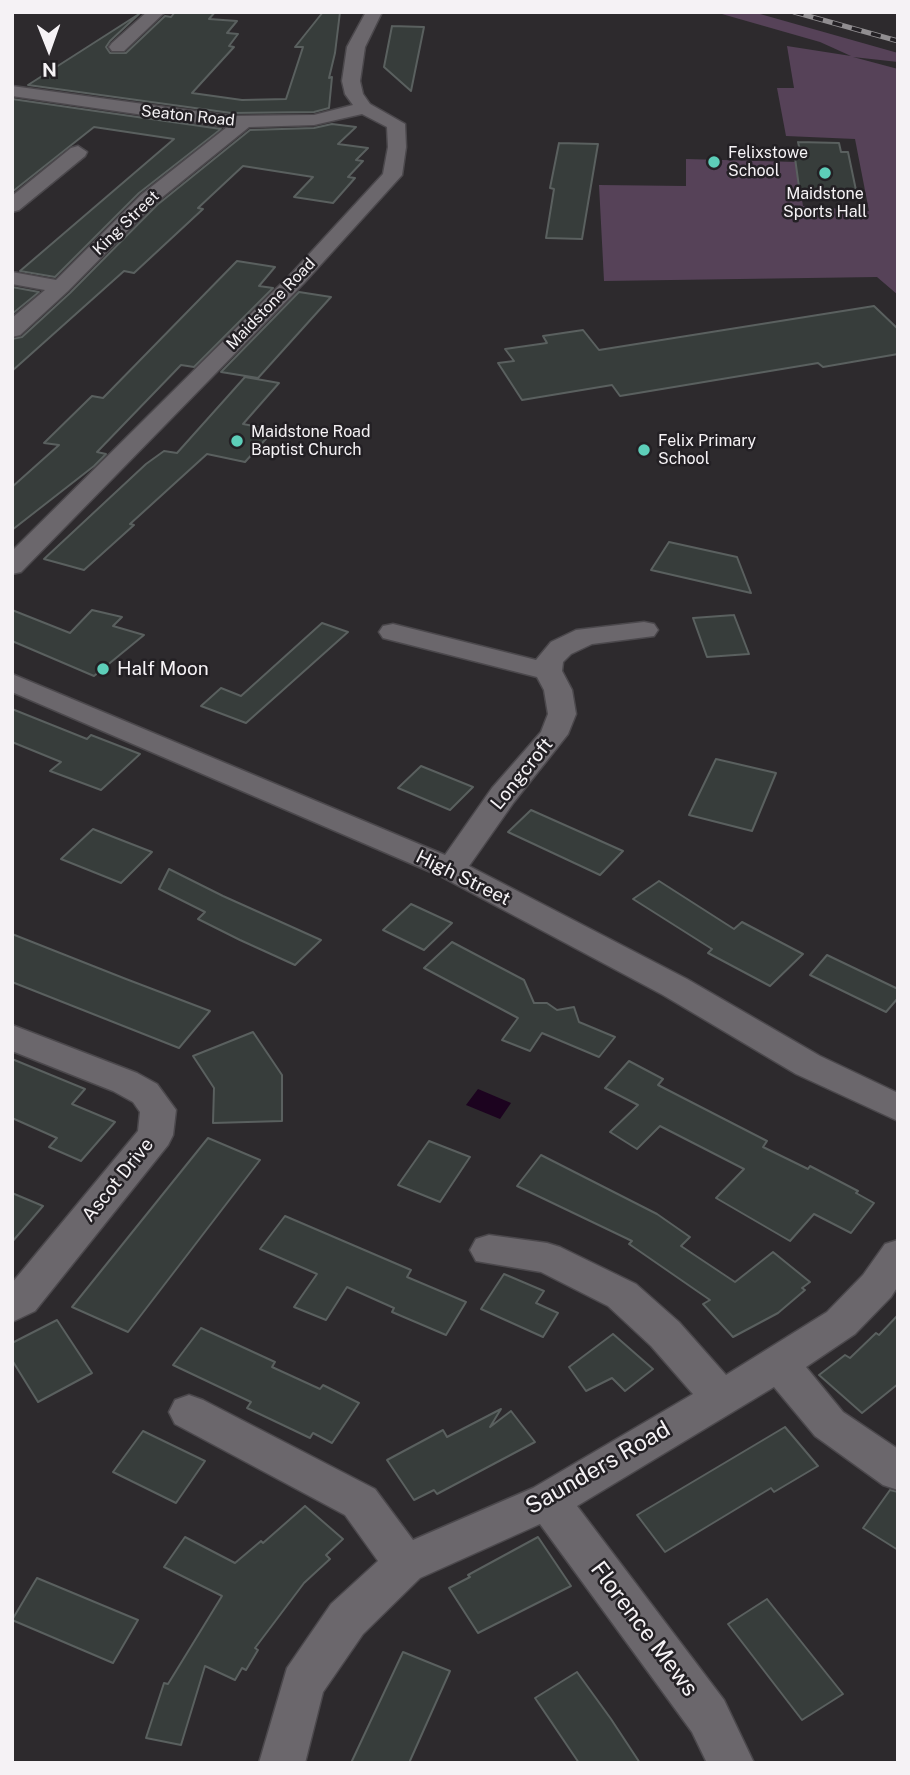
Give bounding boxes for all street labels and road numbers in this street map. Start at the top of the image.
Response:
street label: Seaton Road [140,102,236,130]
street label: King Street [89,187,163,259]
street label: Maidstone Road [223,254,319,354]
street label: Longcroft [486,733,558,815]
street label: High Street [412,845,514,911]
street label: Ascot Drive [77,1134,159,1226]
street label: Saunders Road [521,1416,675,1520]
street label: Florence Mews [584,1556,704,1702]

